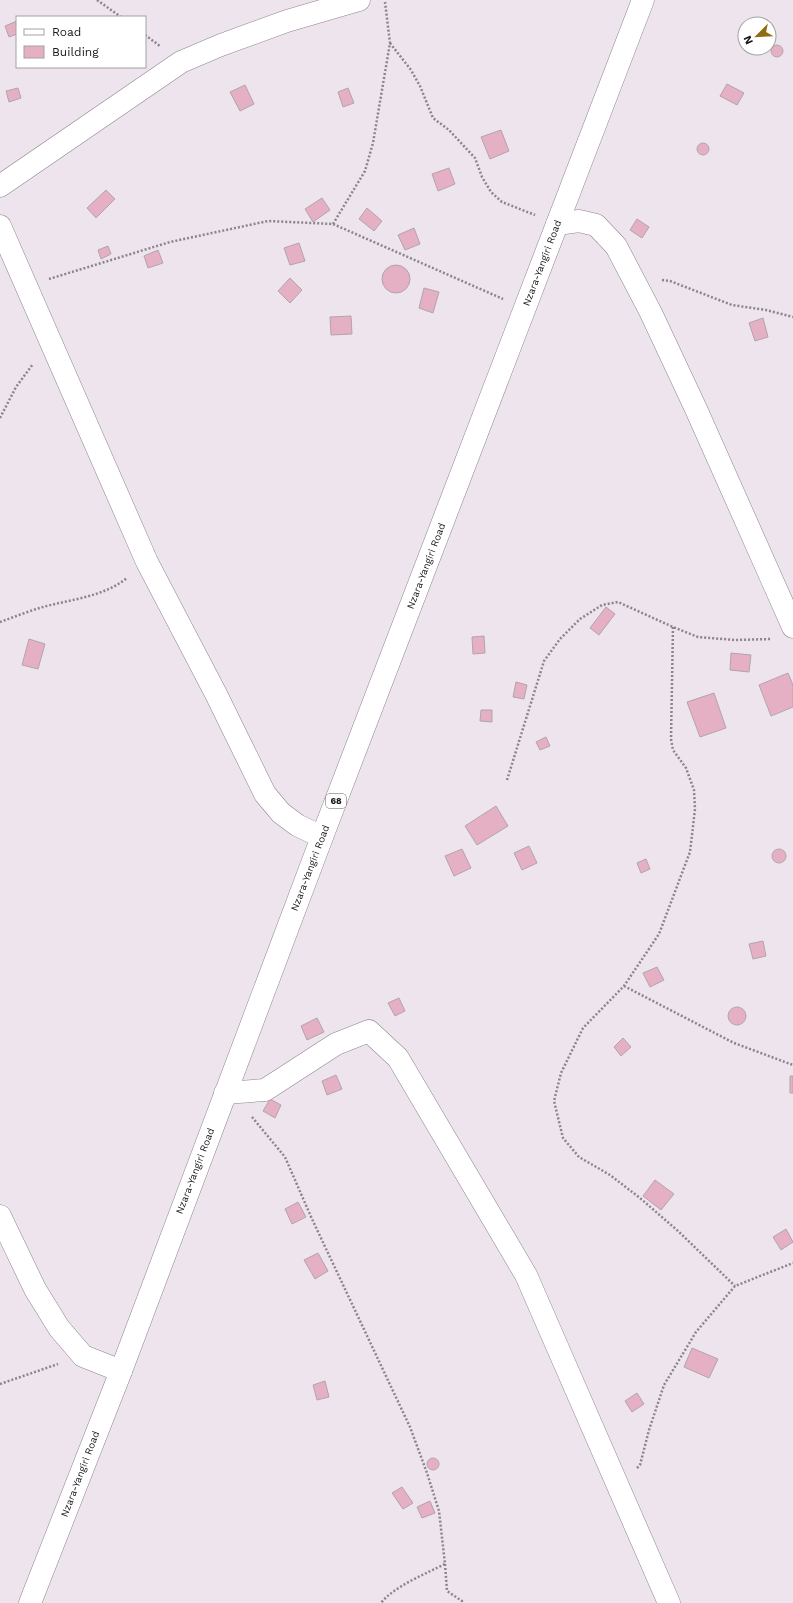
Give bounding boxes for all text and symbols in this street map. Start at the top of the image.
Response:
legend [16,16,146,68]
north arrow [737,16,777,56]
text: Road [52,25,81,39]
text: N [741,33,756,46]
text: Building [52,45,99,59]
street label: Nzara-Yangiri Road [521,218,563,308]
street label: Nzara-Yangiri Road [405,521,447,611]
road number: 68 [326,794,346,808]
street label: Nzara-Yangiri Road [289,823,331,913]
street label: Nzara-Yangiri Road [174,1126,216,1216]
street label: Nzara-Yangiri Road [59,1429,101,1519]

